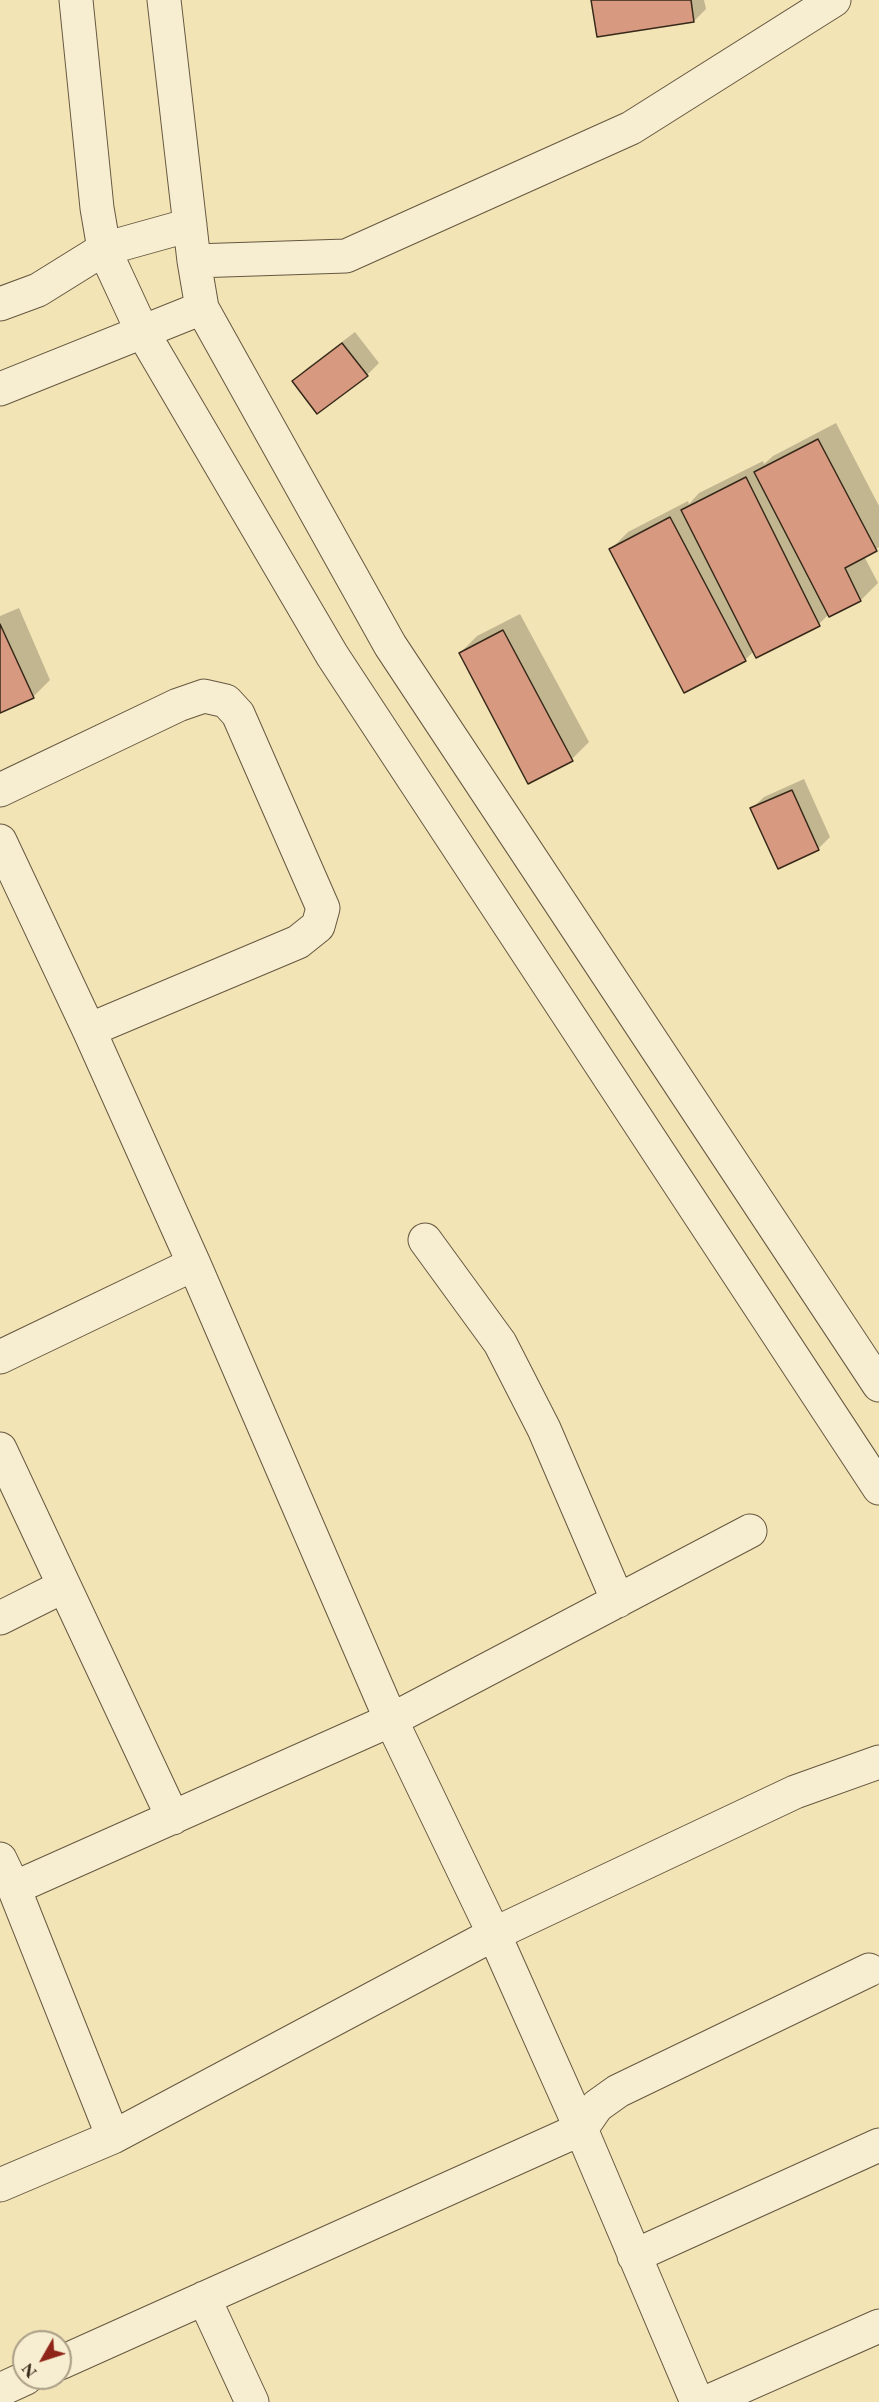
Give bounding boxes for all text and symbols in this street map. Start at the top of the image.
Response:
north arrow [12,2330,72,2390]
text: N [17,2359,41,2382]

